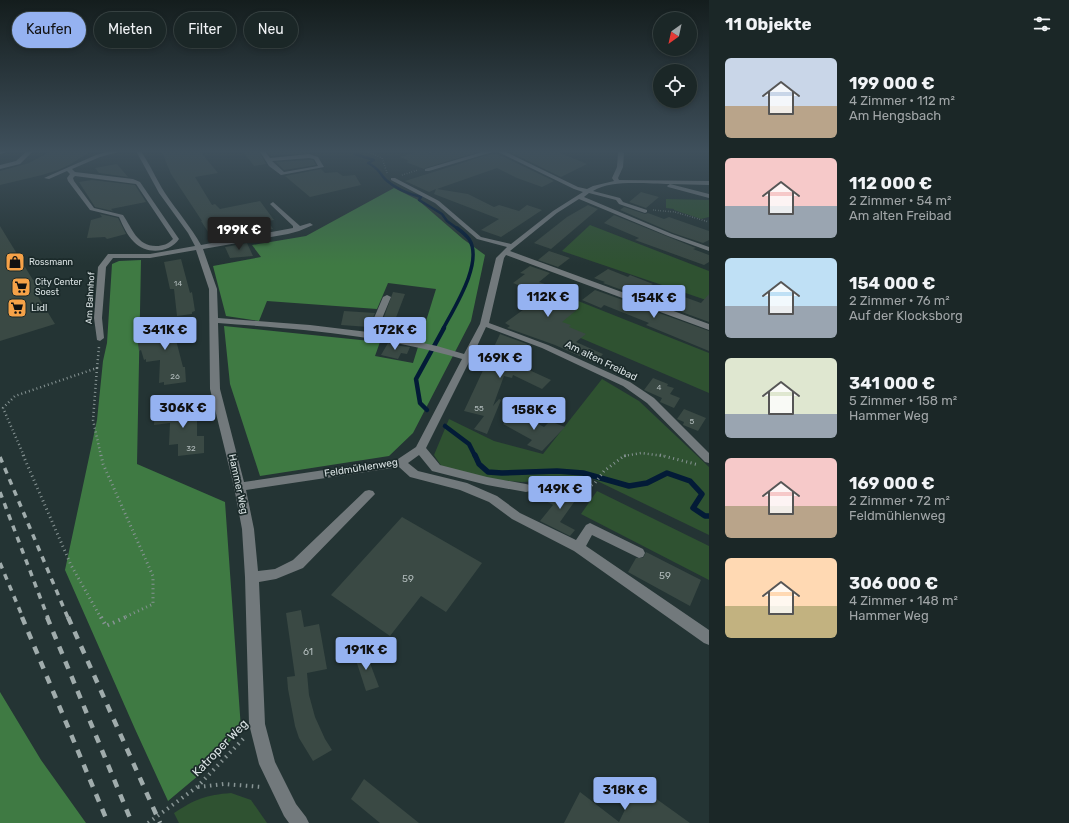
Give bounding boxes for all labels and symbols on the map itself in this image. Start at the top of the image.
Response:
north arrow [653,12,697,56]
pin: 199K € [206,217,272,251]
shop icon: Rossmann [4,251,26,273]
place label: Rossmann [29,257,73,267]
street label: Am Bahnhof [84,271,96,324]
supermarket icon: City Center Soest [10,276,32,298]
place label: City Center Soest [35,277,83,297]
house number: 14 [174,279,182,288]
pin: 112K € [515,284,581,318]
pin: 154K € [621,285,687,319]
supermarket icon: Lidl [6,297,28,319]
place label: Lidl [31,302,47,314]
pin: 341K € [132,317,198,351]
pin: 172K € [362,317,428,351]
street label: Am alten Freibad [563,338,639,384]
pin: 169K € [467,345,533,379]
house number: 26 [170,372,180,381]
house number: 4 [657,383,662,392]
pin: 306K € [150,395,216,429]
pin: 158K € [501,397,567,431]
house number: 55 [474,404,484,413]
house number: 5 [690,417,695,426]
house number: 32 [186,444,196,453]
street label: Hammer Weg [226,453,250,515]
street label: Feldmühlenweg [323,456,399,480]
pin: 149K € [527,476,593,510]
house number: 59 [659,570,671,582]
house number: 59 [402,573,414,585]
pin: 191K € [333,637,399,671]
house number: 61 [303,646,313,658]
street label: Katroper Weg [189,717,251,779]
pin: 318K € [592,777,658,811]

